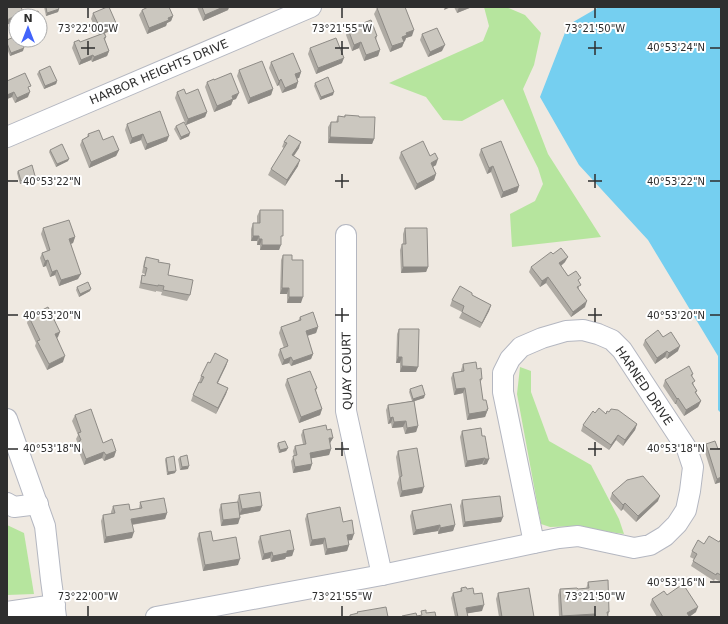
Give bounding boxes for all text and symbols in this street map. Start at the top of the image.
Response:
north arrow [8,8,48,48]
text: N [23,12,33,25]
text: 73°22'00"W [58,23,118,34]
text: 73°21'55"W [312,23,372,34]
text: 73°21'50"W [565,23,625,34]
street label: HARBOR HEIGHTS DRIVE [88,36,230,108]
text: 40°53'24"N [647,42,705,53]
text: 40°53'22"N [23,176,81,187]
text: 40°53'22"N [647,176,705,187]
text: 40°53'20"N [23,310,81,321]
text: 40°53'20"N [647,310,705,321]
street label: QUAY COURT [339,331,355,410]
street label: HARNED DRIVE [612,344,676,428]
text: 40°53'18"N [23,443,81,454]
text: 40°53'18"N [647,443,705,454]
text: 40°53'16"N [647,577,705,588]
text: 73°22'00"W [58,591,118,602]
text: 73°21'55"W [312,591,372,602]
text: 73°21'50"W [565,591,625,602]

